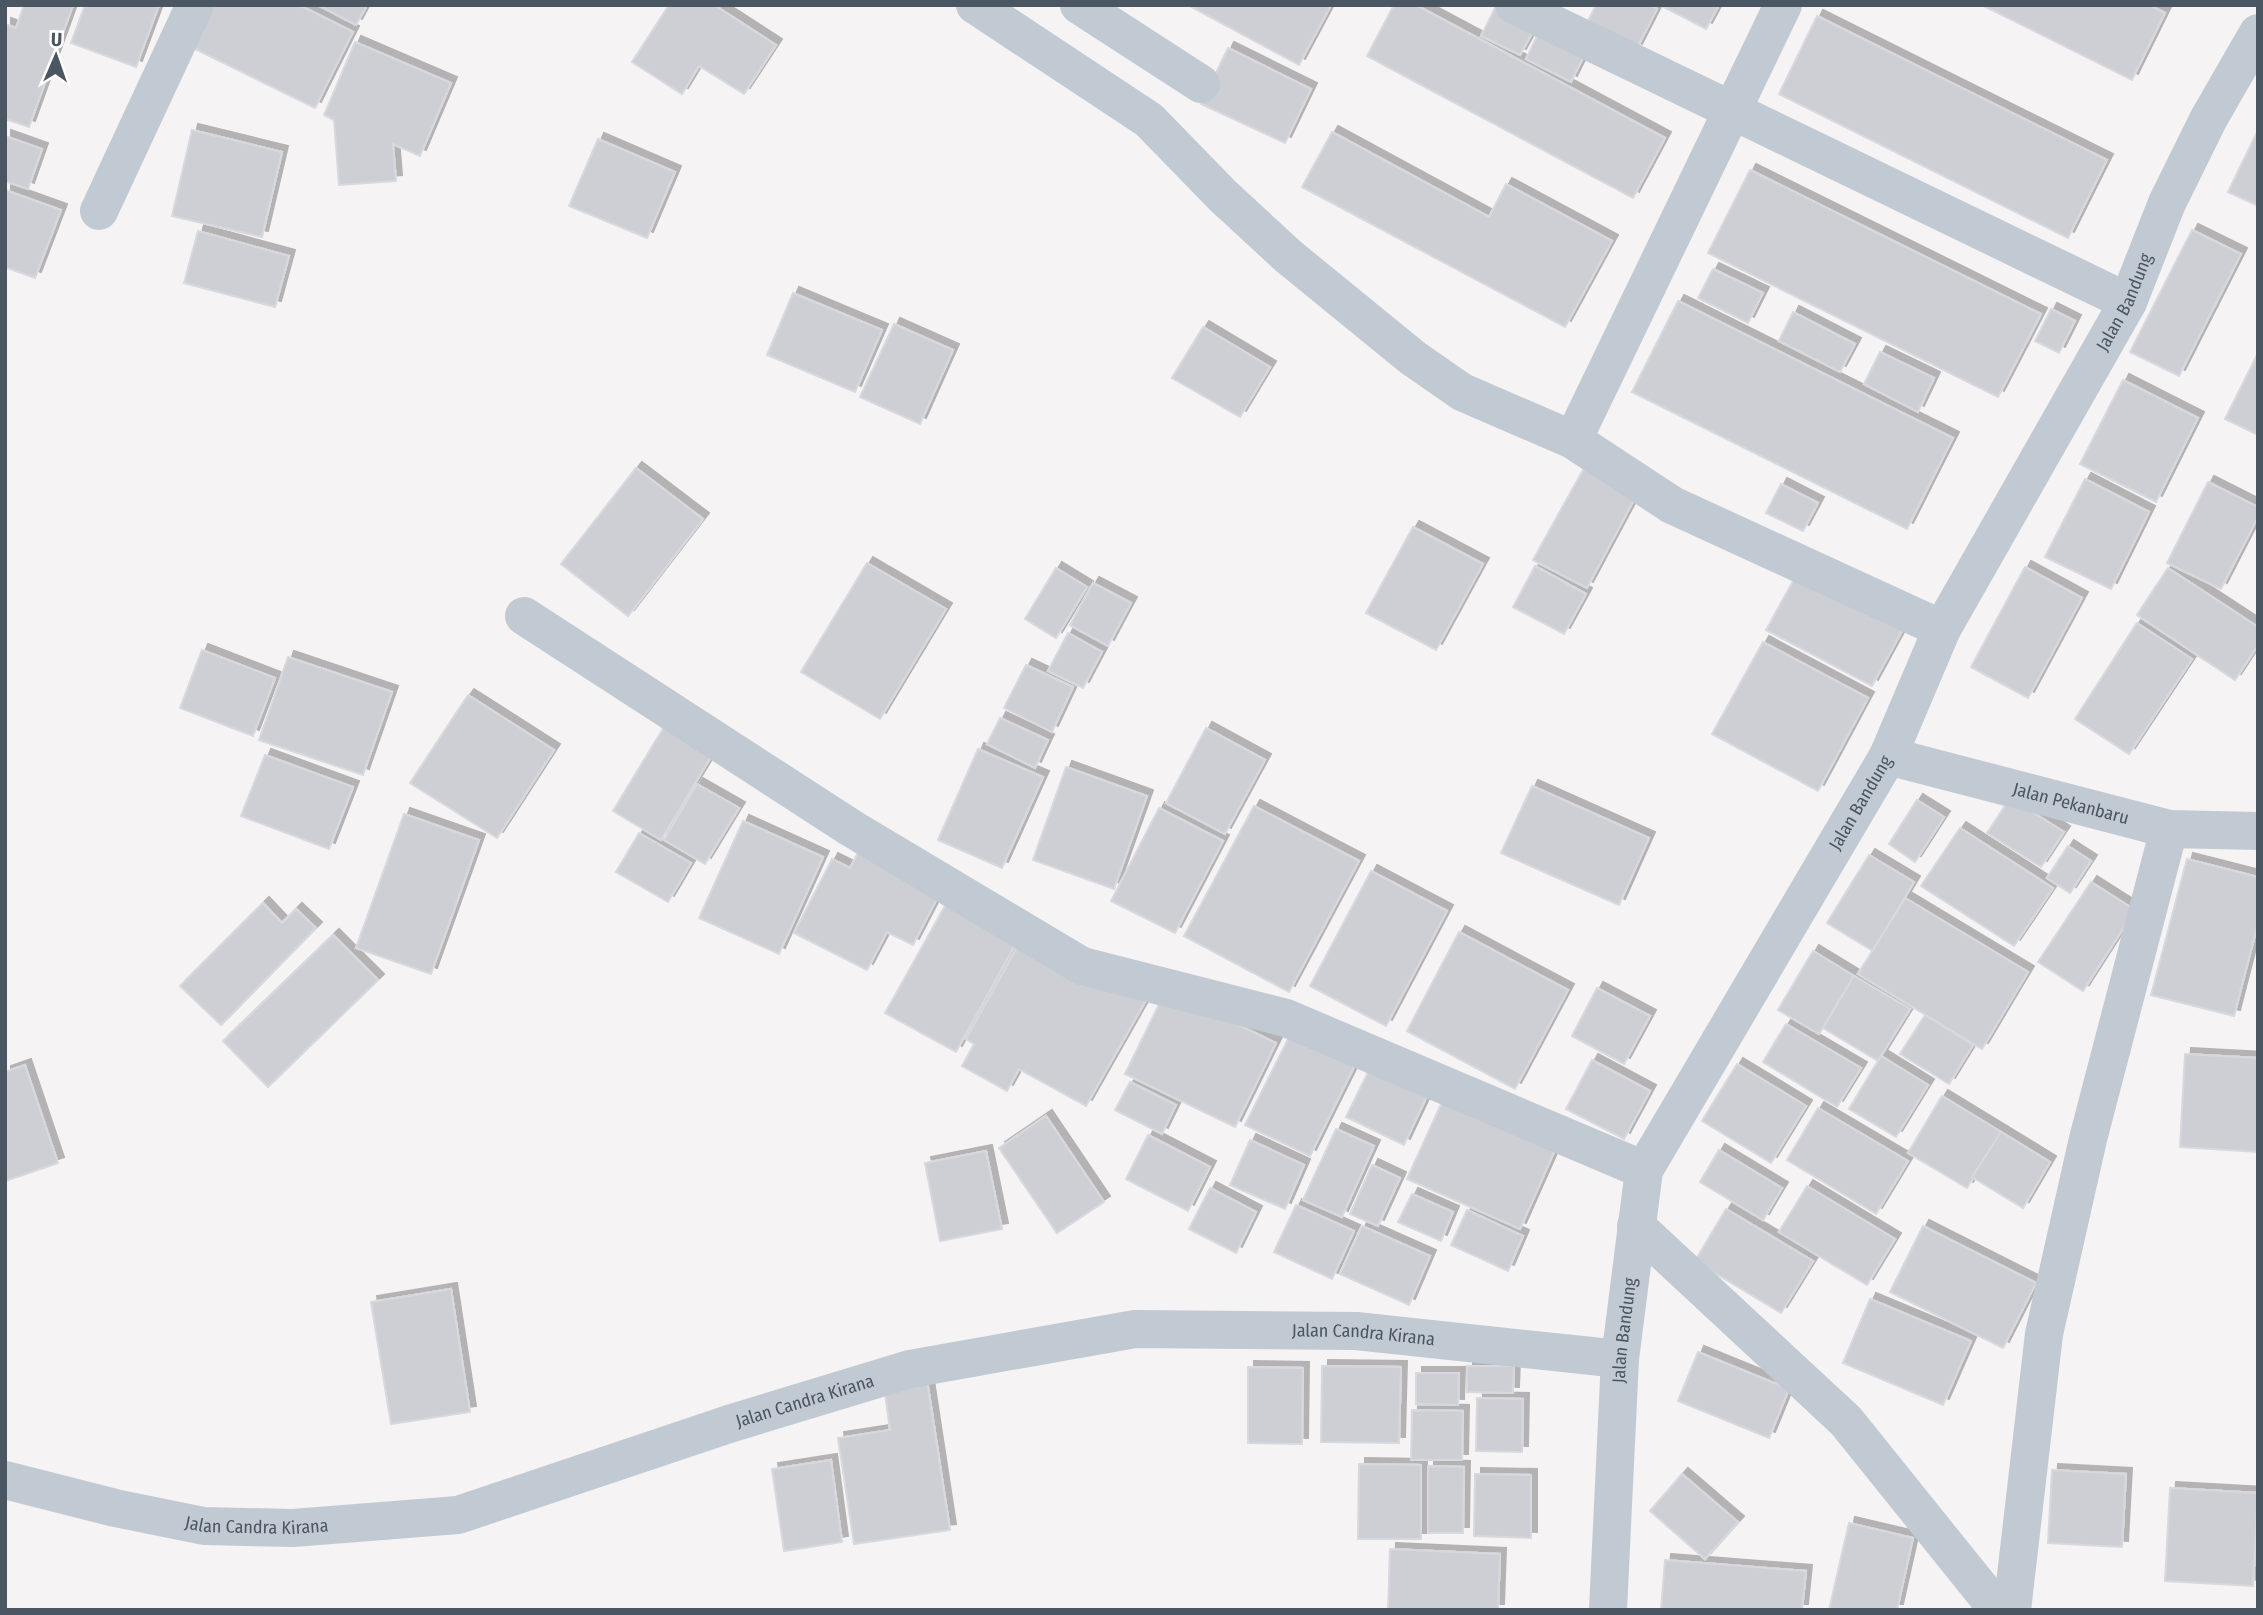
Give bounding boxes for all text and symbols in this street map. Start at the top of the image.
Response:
north arrow [21,21,91,91]
text: U [51,28,63,51]
street label: Jalan Bandung [2091,250,2157,355]
street label: Jalan Bandung [1824,751,1897,854]
street label: Jalan Pekanbaru [2011,778,2131,829]
street label: Jalan Bandung [1608,1276,1641,1384]
street label: Jalan Candra Kirana [1292,1319,1436,1350]
street label: Jalan Candra Kirana [733,1370,877,1432]
street label: Jalan Candra Kirana [183,1511,329,1539]

